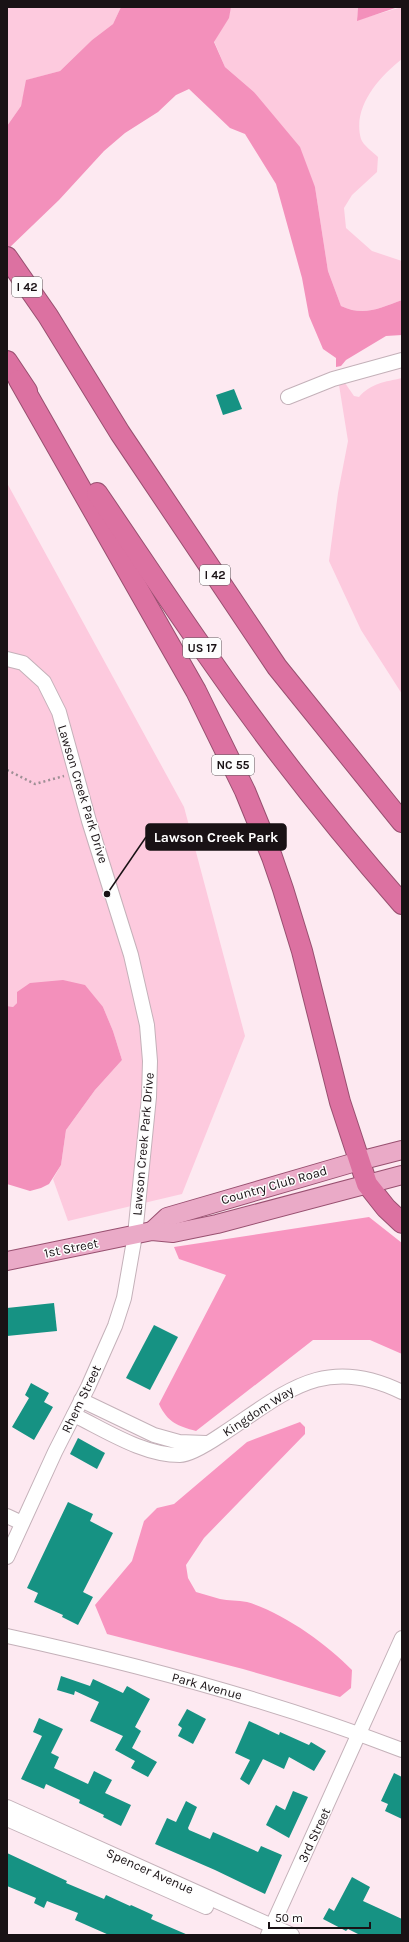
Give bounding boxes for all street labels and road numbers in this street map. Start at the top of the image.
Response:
road number: I 42 [12,277,42,297]
road number: I 42 [200,565,230,585]
road number: US 17 [183,638,221,658]
street label: Lawson Creek Park Drive [55,723,111,865]
road number: NC 55 [212,755,254,775]
street label: Lawson Creek Park Drive [129,1071,157,1216]
street label: Country Club Road [219,1163,329,1207]
street label: 1st Street [43,1235,99,1261]
street label: Rhem Street [58,1363,104,1435]
street label: Kingdom Way [220,1383,296,1439]
street label: Park Avenue [170,1669,244,1703]
street label: 3rd Street [295,1805,333,1865]
street label: Spencer Avenue [104,1845,196,1897]

